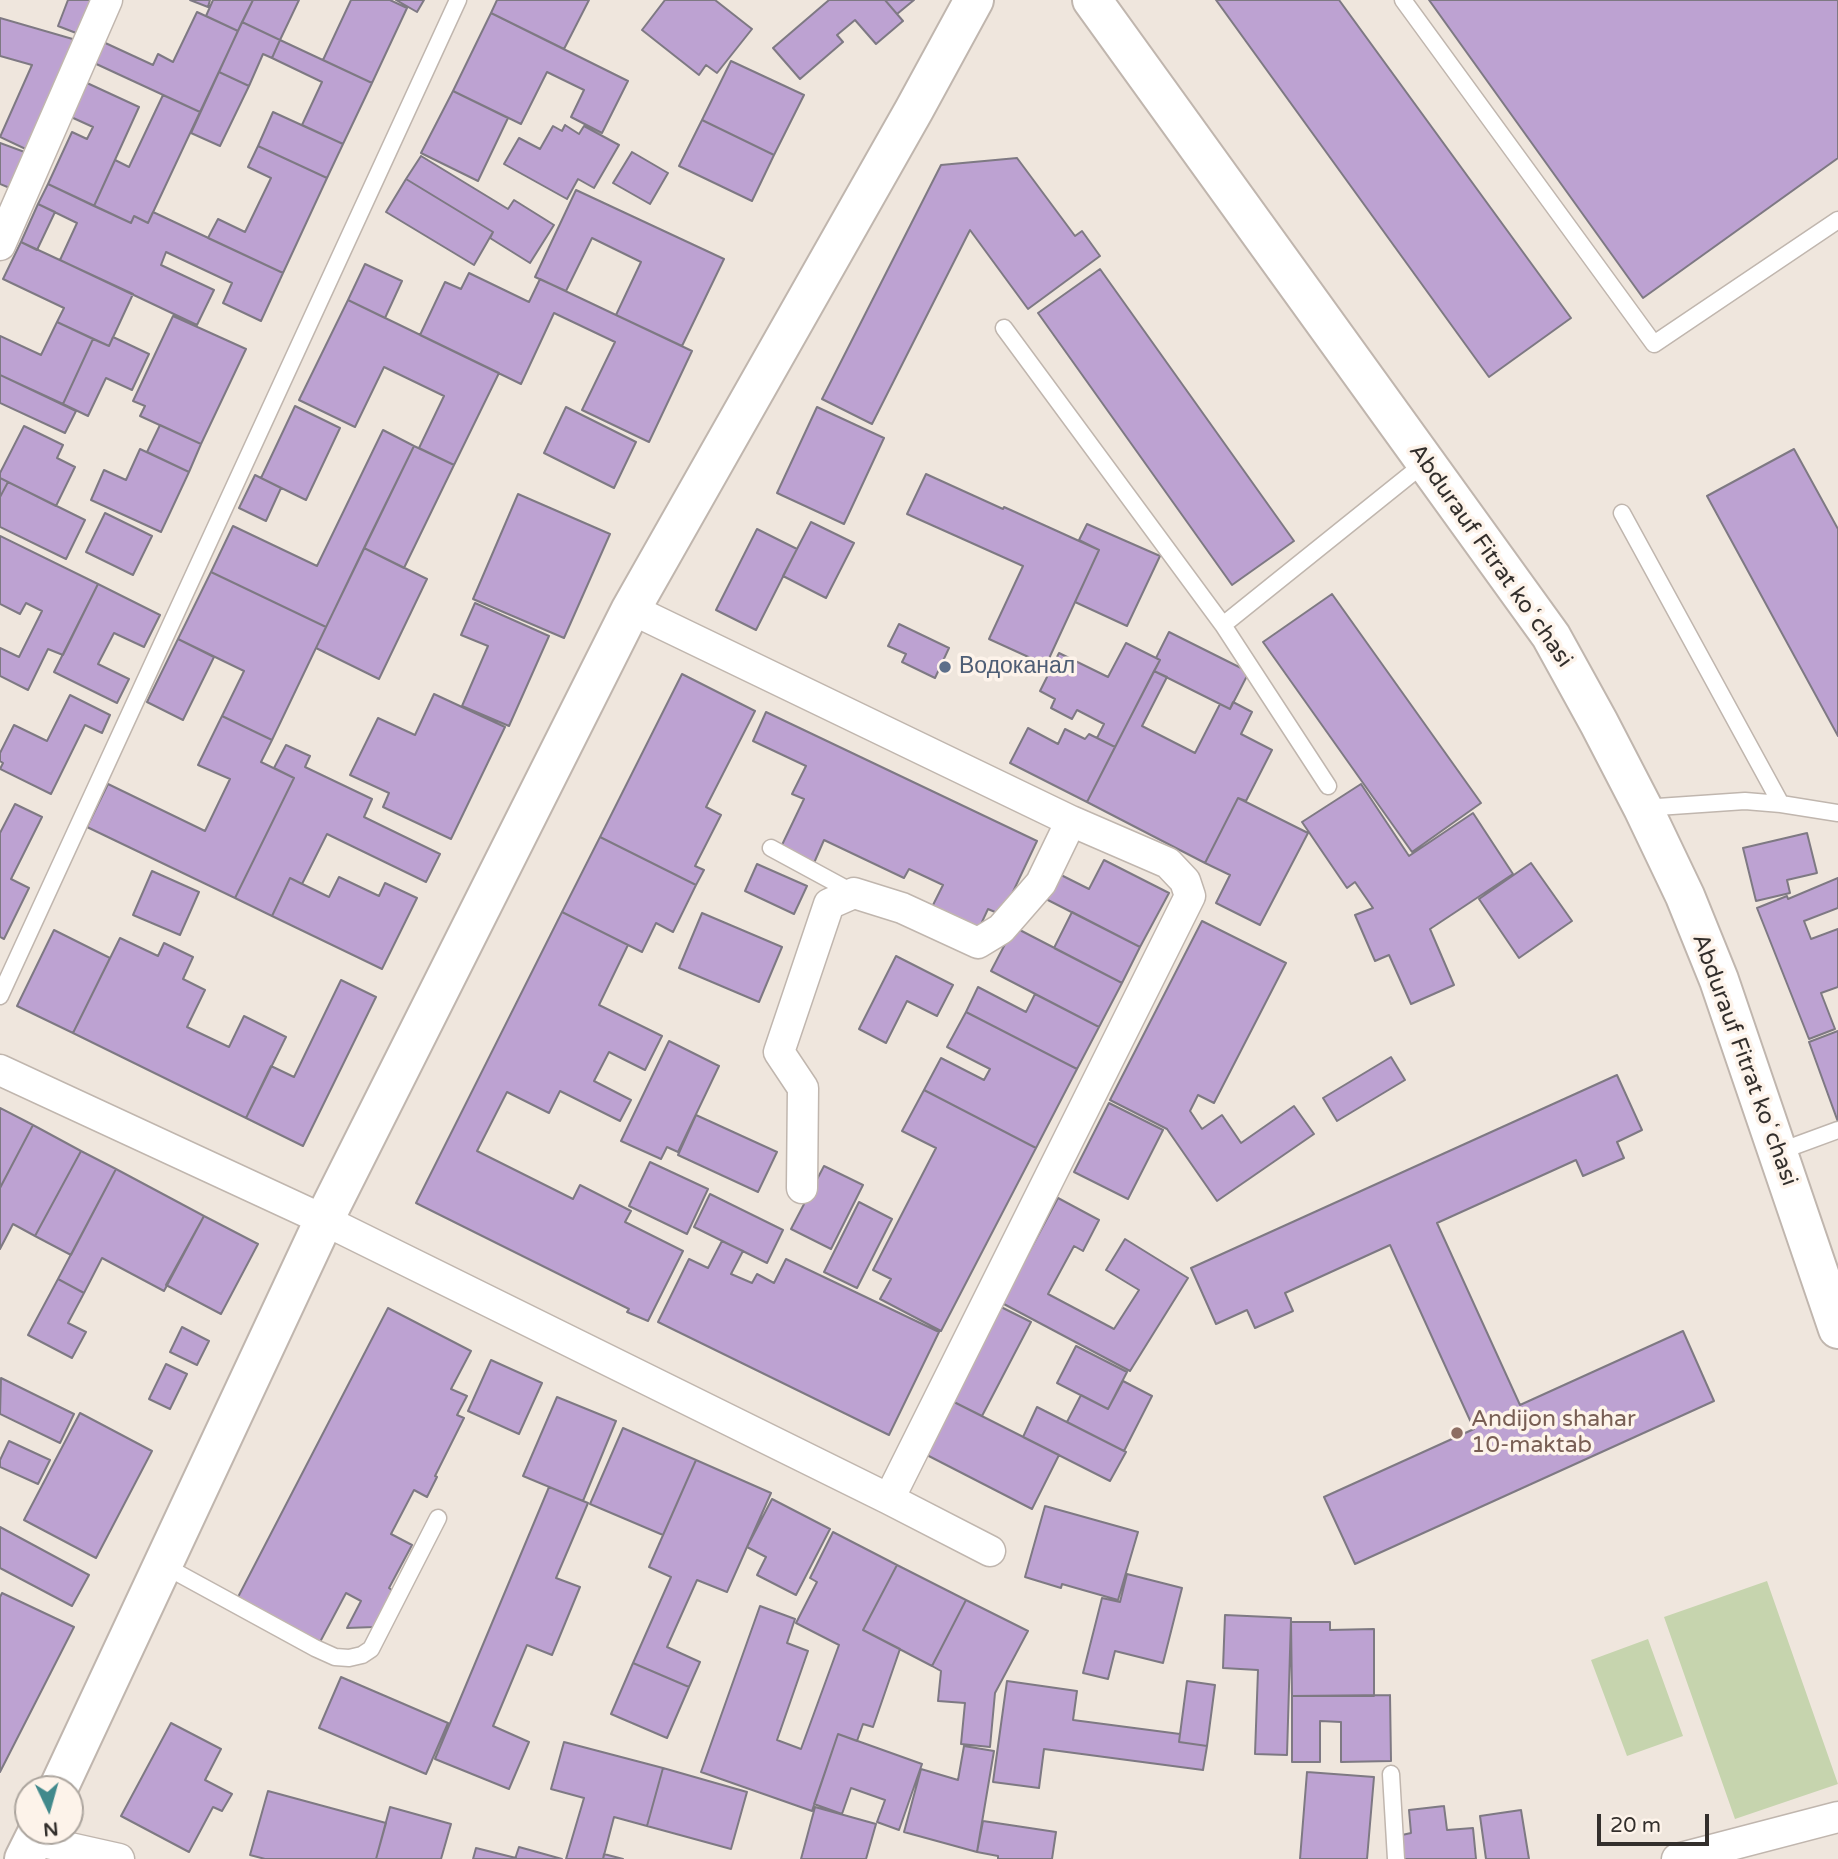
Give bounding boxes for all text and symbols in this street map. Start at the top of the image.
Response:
street label: Abdurauf Fitrat koʻchasi [1402,439,1578,673]
place label: Водоканал [959,653,1075,681]
marker: Водоканал [937,659,953,675]
street label: Abdurauf Fitrat koʻchasi [1685,930,1803,1190]
place label: Andijon shahar 10-maktab [1471,1406,1636,1460]
marker: Andijon shahar 10-maktab [1449,1425,1465,1441]
north arrow [14,1775,84,1845]
scale bar [1600,1800,1712,1844]
text: 20 m [1610,1813,1661,1838]
text: N [42,1817,59,1841]

